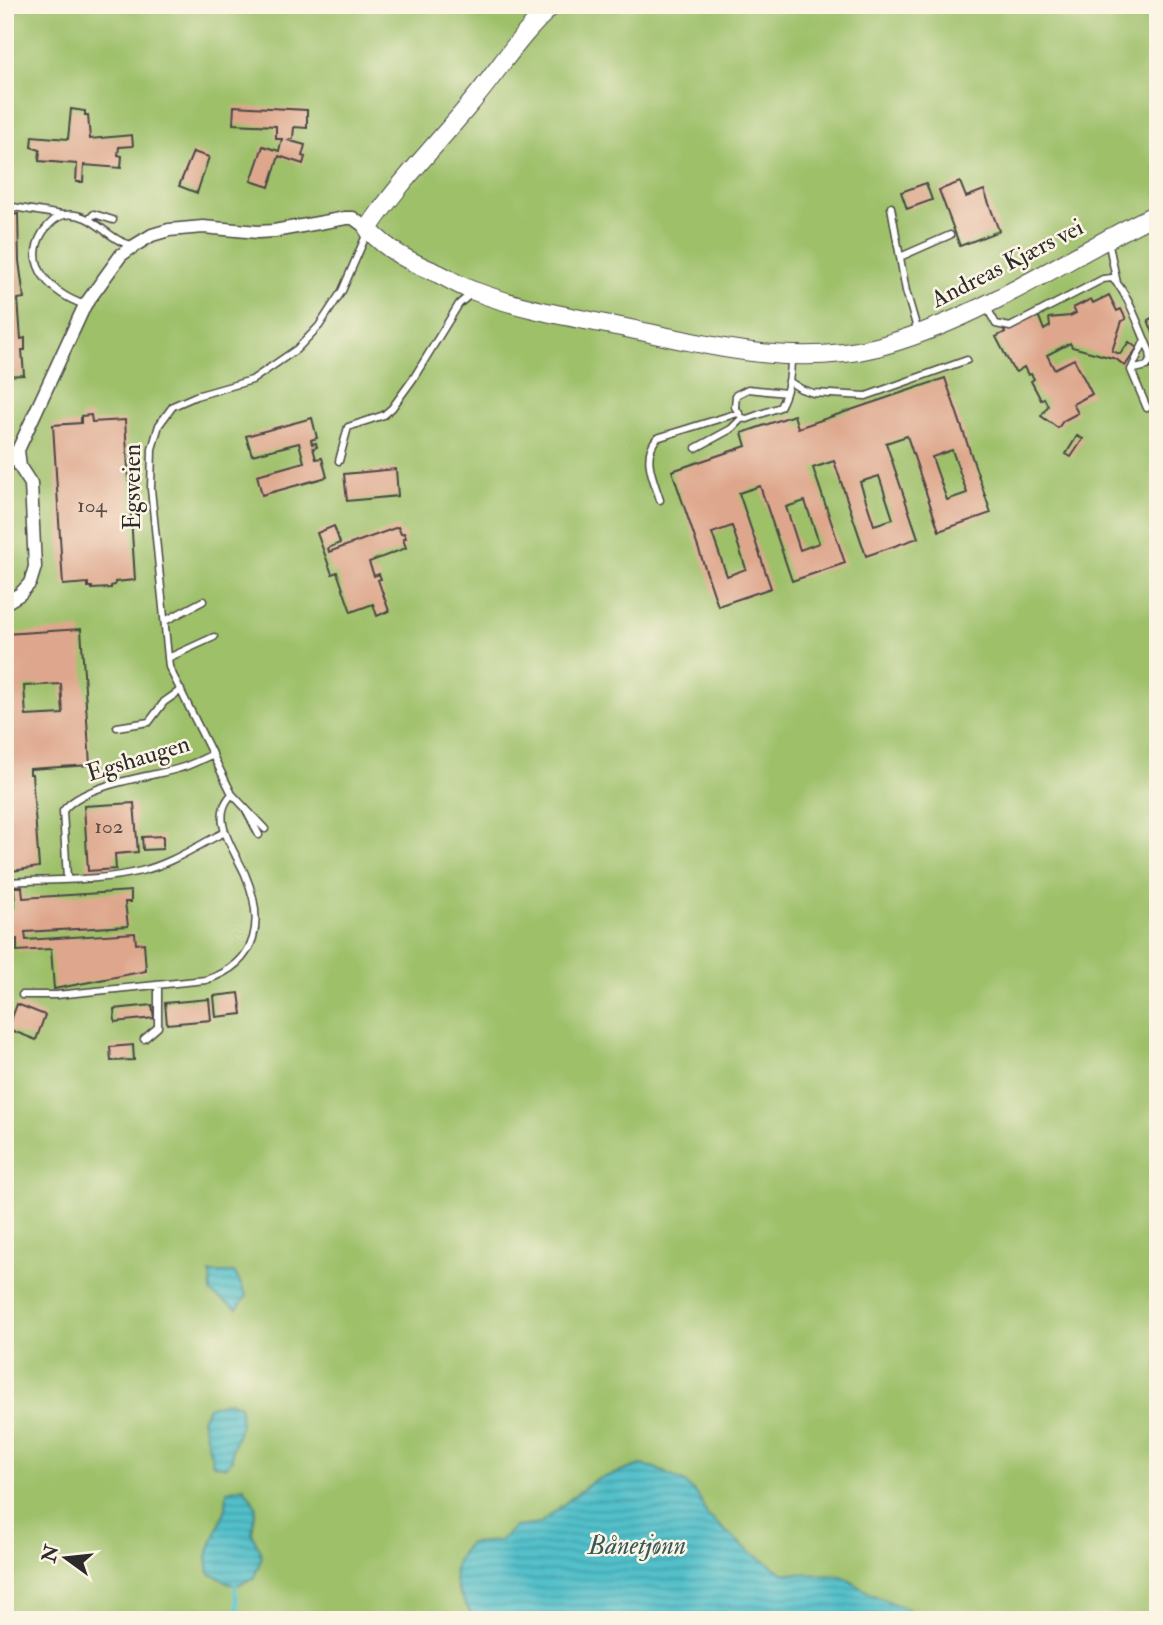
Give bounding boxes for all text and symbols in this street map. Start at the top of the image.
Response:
street label: Andreas Kjærs vei [925,212,1089,316]
street label: Egsveien [117,444,148,530]
house number: 104 [77,492,108,519]
street label: Egshaugen [83,728,194,789]
house number: 102 [95,813,123,840]
north arrow [32,1524,102,1594]
water label: Bånetjønn [586,1530,686,1562]
text: N [36,1542,65,1566]

